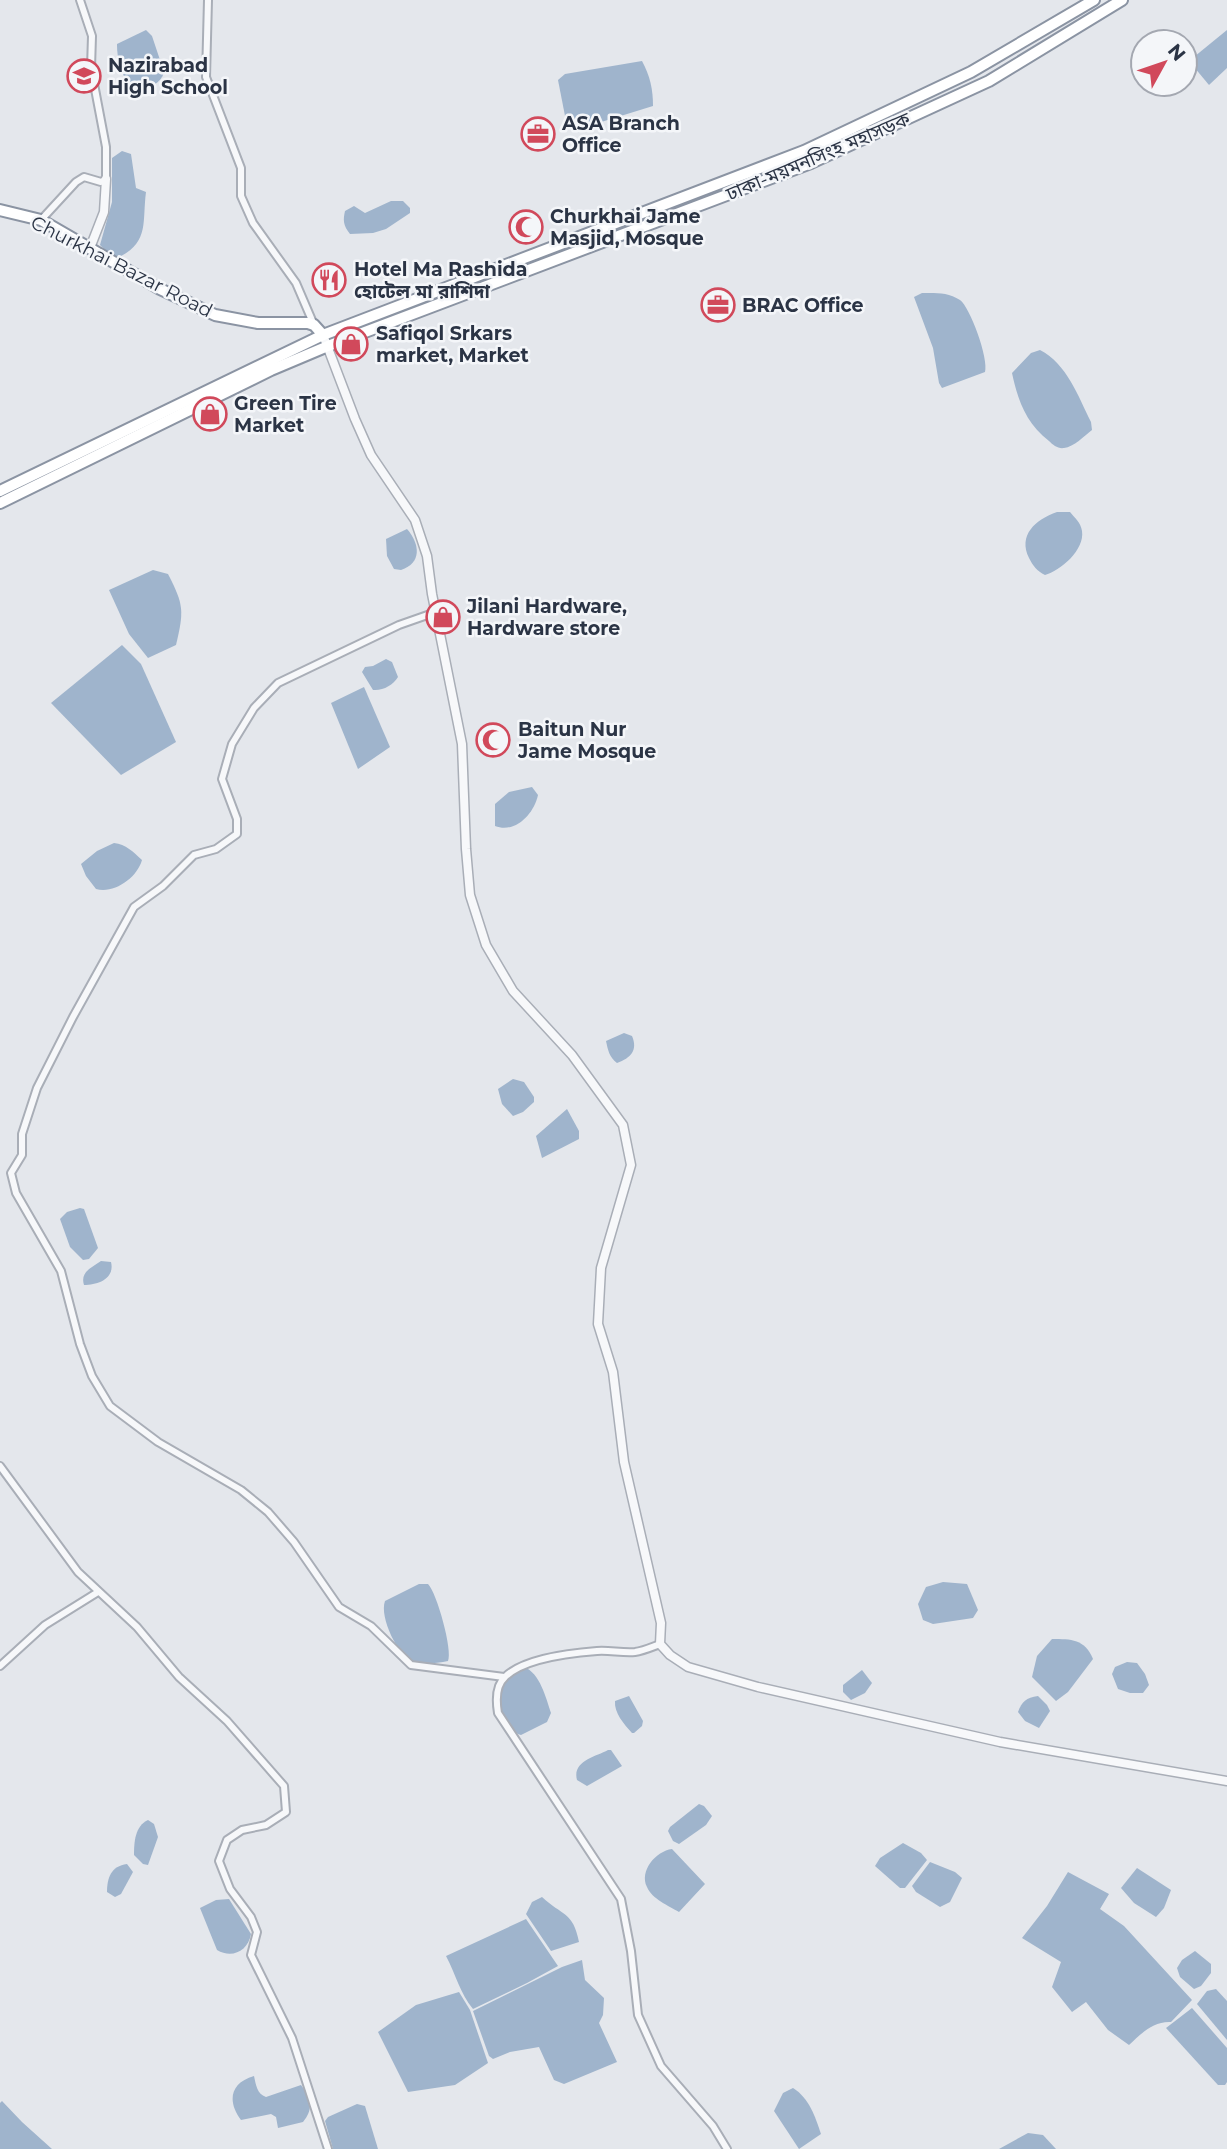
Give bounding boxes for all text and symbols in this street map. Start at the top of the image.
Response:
north arrow [1129,28,1199,98]
text: N [1163,39,1190,66]
place label: Nazirabad High School [108,54,228,99]
school or university icon: Nazirabad High School [65,57,103,95]
street label: ঢাকা-ময়মনসিংহ মহাসড়ক [722,107,914,206]
place label: ASA Branch Office [561,112,680,157]
office icon: ASA Branch Office [519,115,557,153]
place label: Churkhai Jame Masjid, Mosque [550,205,704,250]
mosque icon: Churkhai Jame Masjid, Mosque [507,208,545,246]
street label: Churkhai Bazar Road [27,211,216,322]
place label: Hotel Ma Rashida হোটেল মা রাশিদা [354,258,527,303]
restaurant icon: Hotel Ma Rashida হোটেল মা রাশিদা [310,261,348,299]
office icon: BRAC Office [699,286,737,324]
place label: BRAC Office [742,294,864,317]
place label: Safiqol Srkars market, Market [376,322,529,367]
shop icon: Safiqol Srkars market, Market [332,325,370,363]
place label: Green Tire Market [234,392,337,437]
shop icon: Green Tire Market [191,395,229,433]
place label: Jilani Hardware, Hardware store [466,595,627,640]
shop icon: Jilani Hardware, Hardware store [424,598,462,636]
place label: Baitun Nur Jame Mosque [517,718,656,763]
mosque icon: Baitun Nur Jame Mosque [474,721,512,759]

